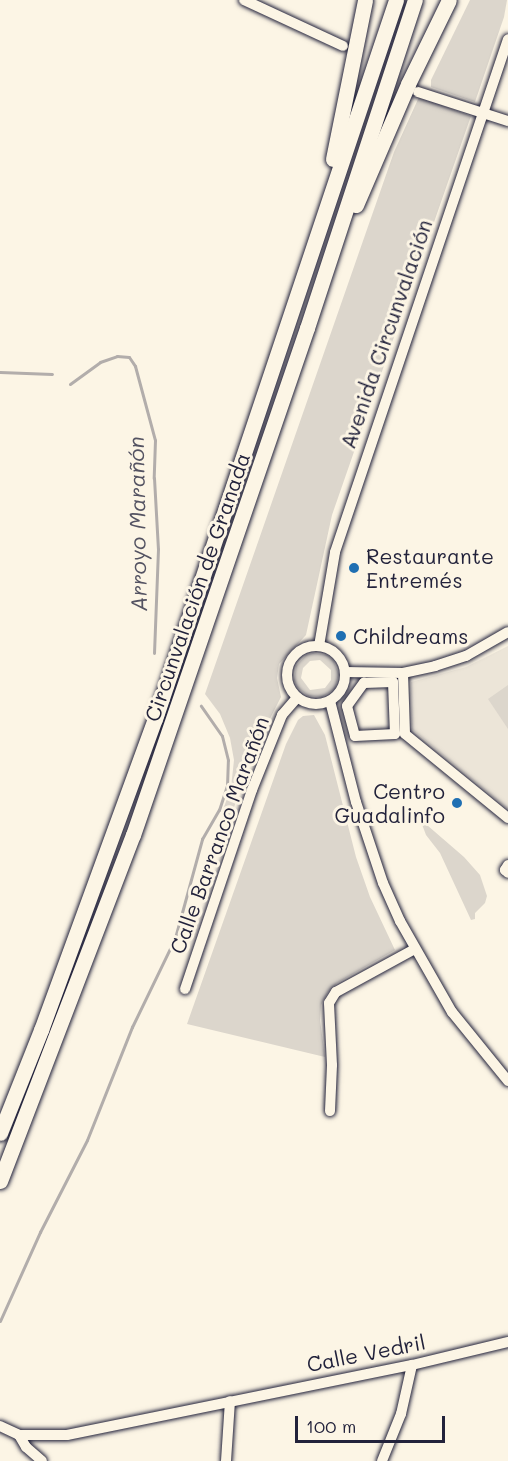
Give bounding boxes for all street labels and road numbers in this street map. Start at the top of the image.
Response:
street label: Avenida Circunvalación [335,216,437,452]
street label: Circunvalación de Granada [139,449,255,725]
street label: Calle Barranco Marañón [164,713,274,957]
street label: Calle Vedril [305,1329,427,1377]

